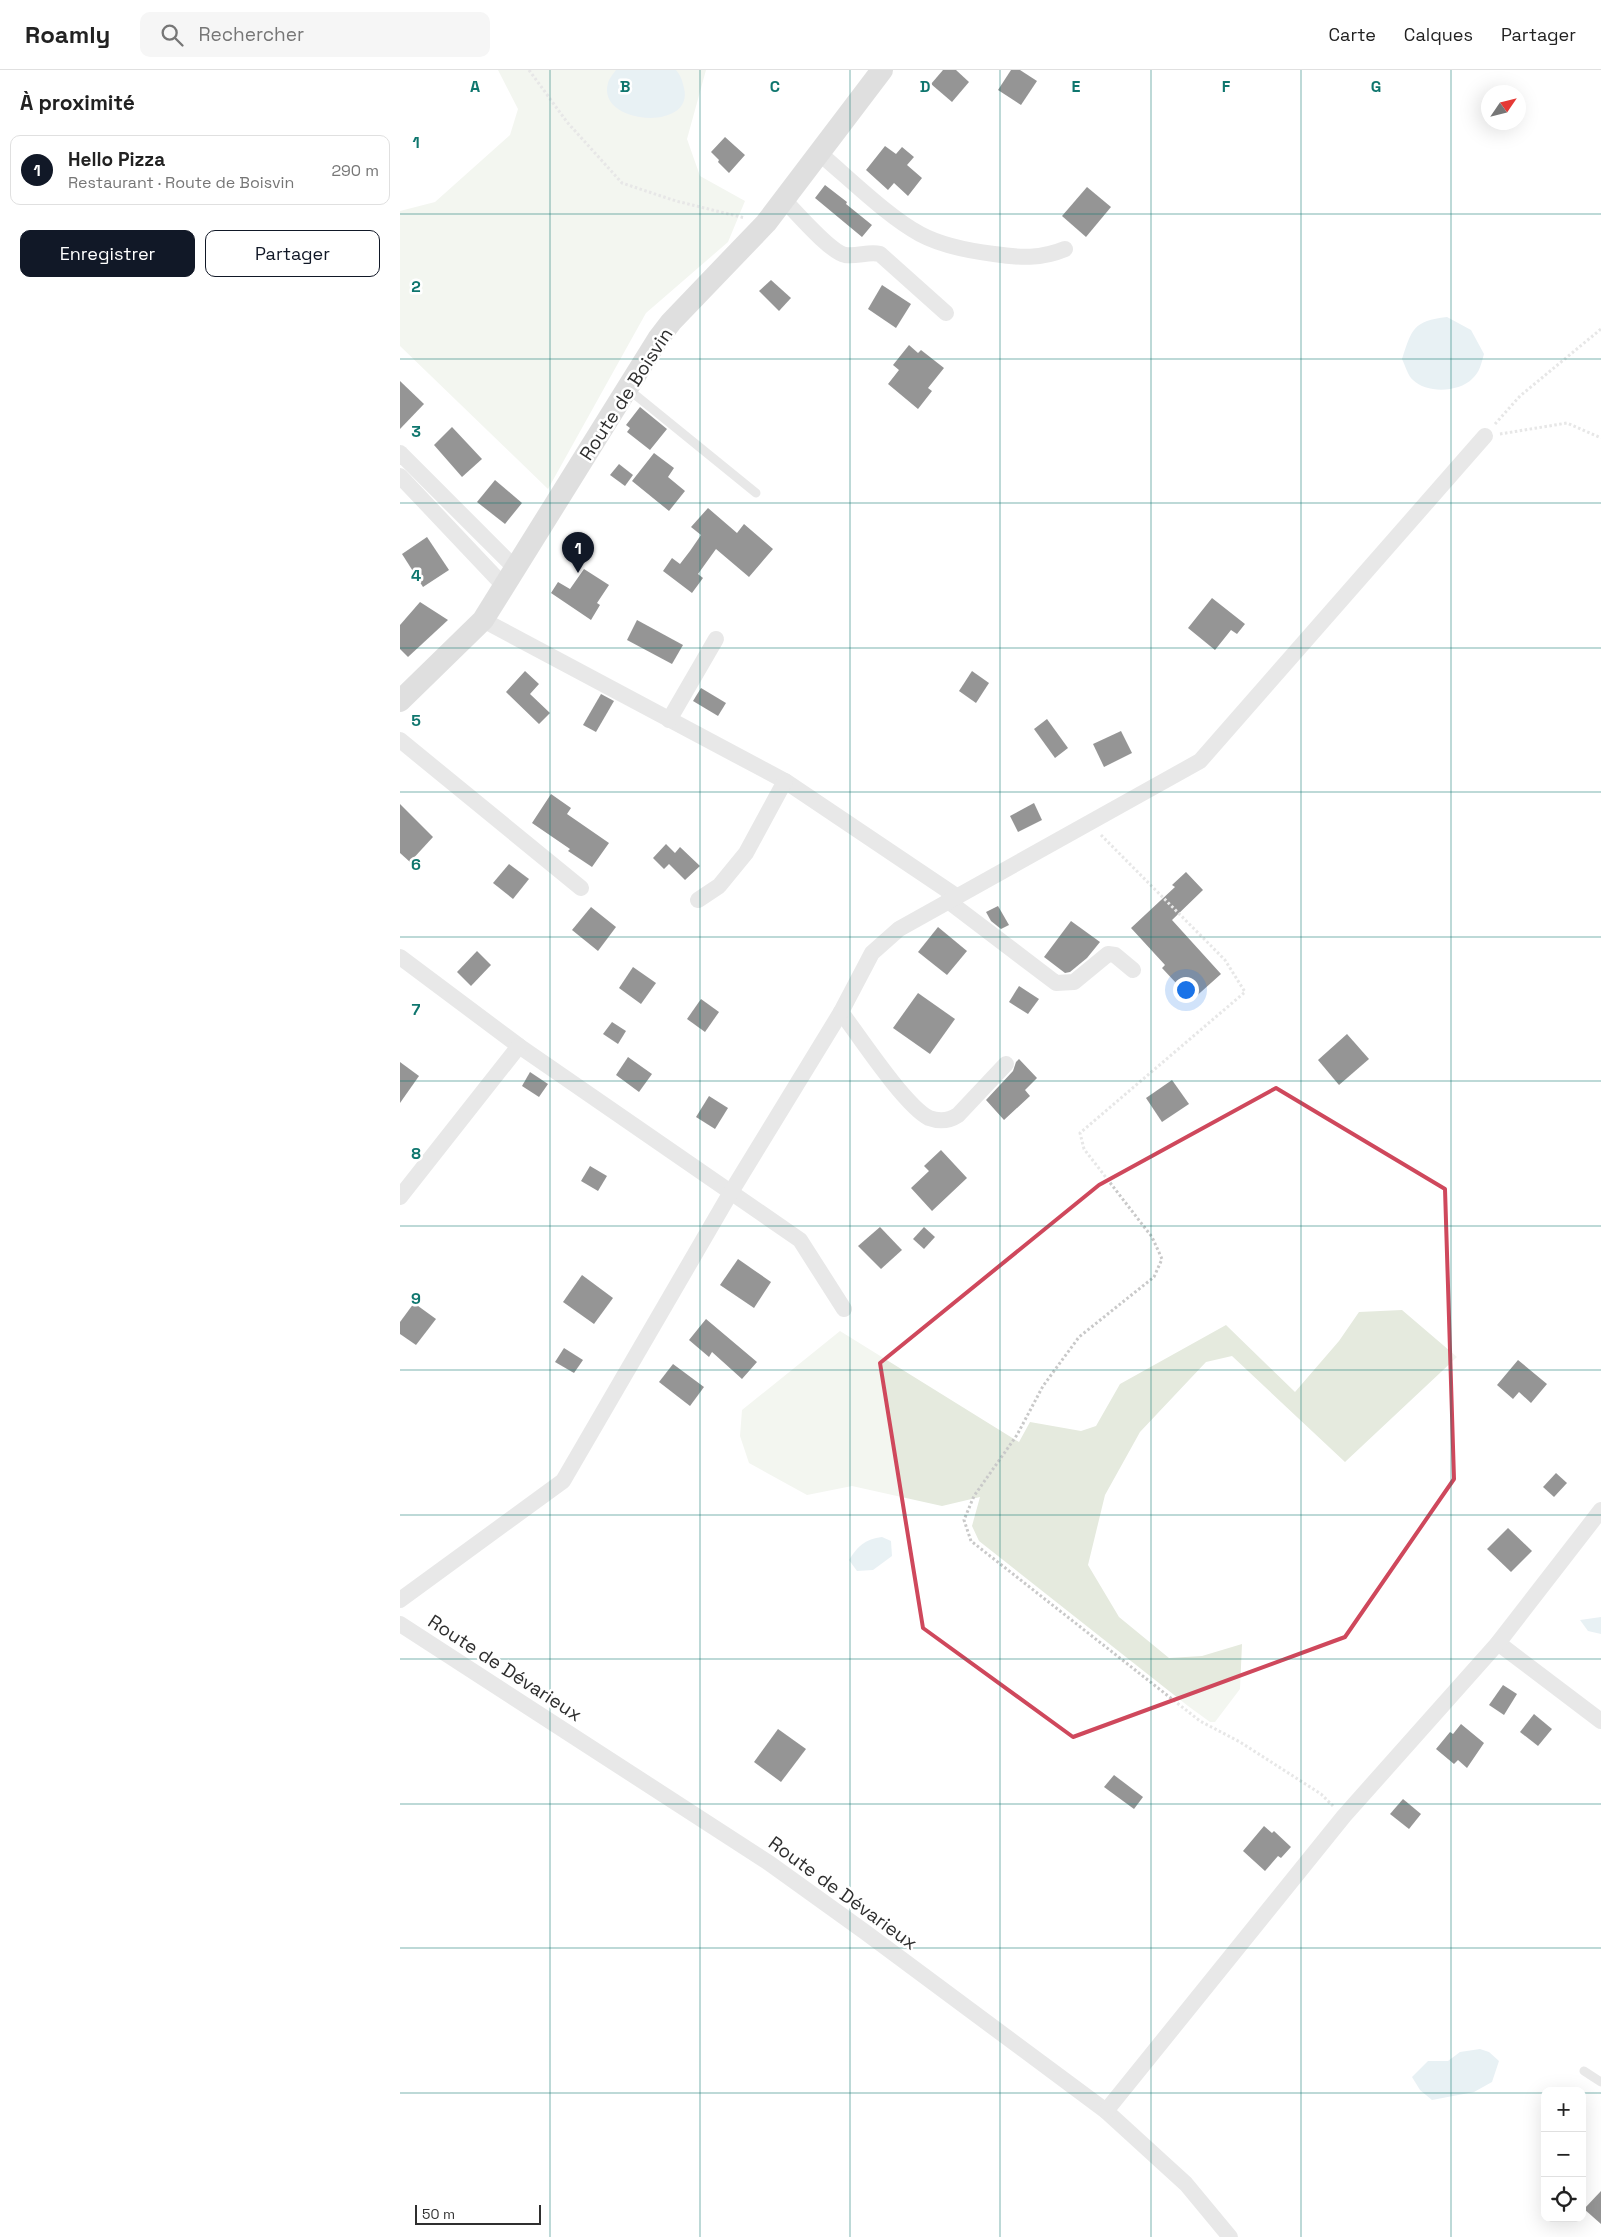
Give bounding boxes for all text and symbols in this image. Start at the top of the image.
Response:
search box [140,12,490,57]
text: Roamly [25,19,110,50]
icon: search [158,21,186,49]
text: Rechercher [198,22,304,47]
text: Carte [1329,23,1376,46]
text: Calques [1404,23,1473,46]
text: Partager [1501,23,1576,46]
text: A [470,76,480,97]
text: B [620,76,630,97]
text: C [770,76,780,97]
text: D [920,76,930,97]
text: E [1072,76,1081,97]
text: F [1222,76,1231,97]
text: G [1371,76,1381,97]
north arrow [1481,85,1526,130]
text: À proximité [20,89,135,116]
text: 1 [412,132,420,153]
text: Hello Pizza [68,147,165,172]
text: 1 [33,160,41,181]
text: 290 m [331,160,379,181]
text: Restaurant · Route de Boisvin [68,172,294,193]
button: Enregistrer [20,230,195,277]
button: Partager [205,230,380,277]
text: 2 [411,276,421,297]
street label: Route de Boisvin [574,323,678,465]
text: 3 [411,421,421,442]
pin: 1 [562,532,594,573]
text: 4 [411,565,421,586]
text: 5 [411,710,421,731]
text: 6 [411,854,421,875]
your location [1173,977,1199,1003]
text: 7 [412,999,421,1020]
text: 8 [411,1143,421,1164]
text: 9 [411,1288,421,1309]
street label: Route de Dévarieux [423,1609,587,1727]
street label: Route de Dévarieux [763,1830,923,1956]
map controls [1541,2087,1586,2222]
button: + [1541,2087,1586,2132]
button: − [1541,2132,1586,2177]
button: locate [1541,2177,1586,2222]
scale bar [415,2202,541,2225]
text: 50 m [422,2205,455,2223]

